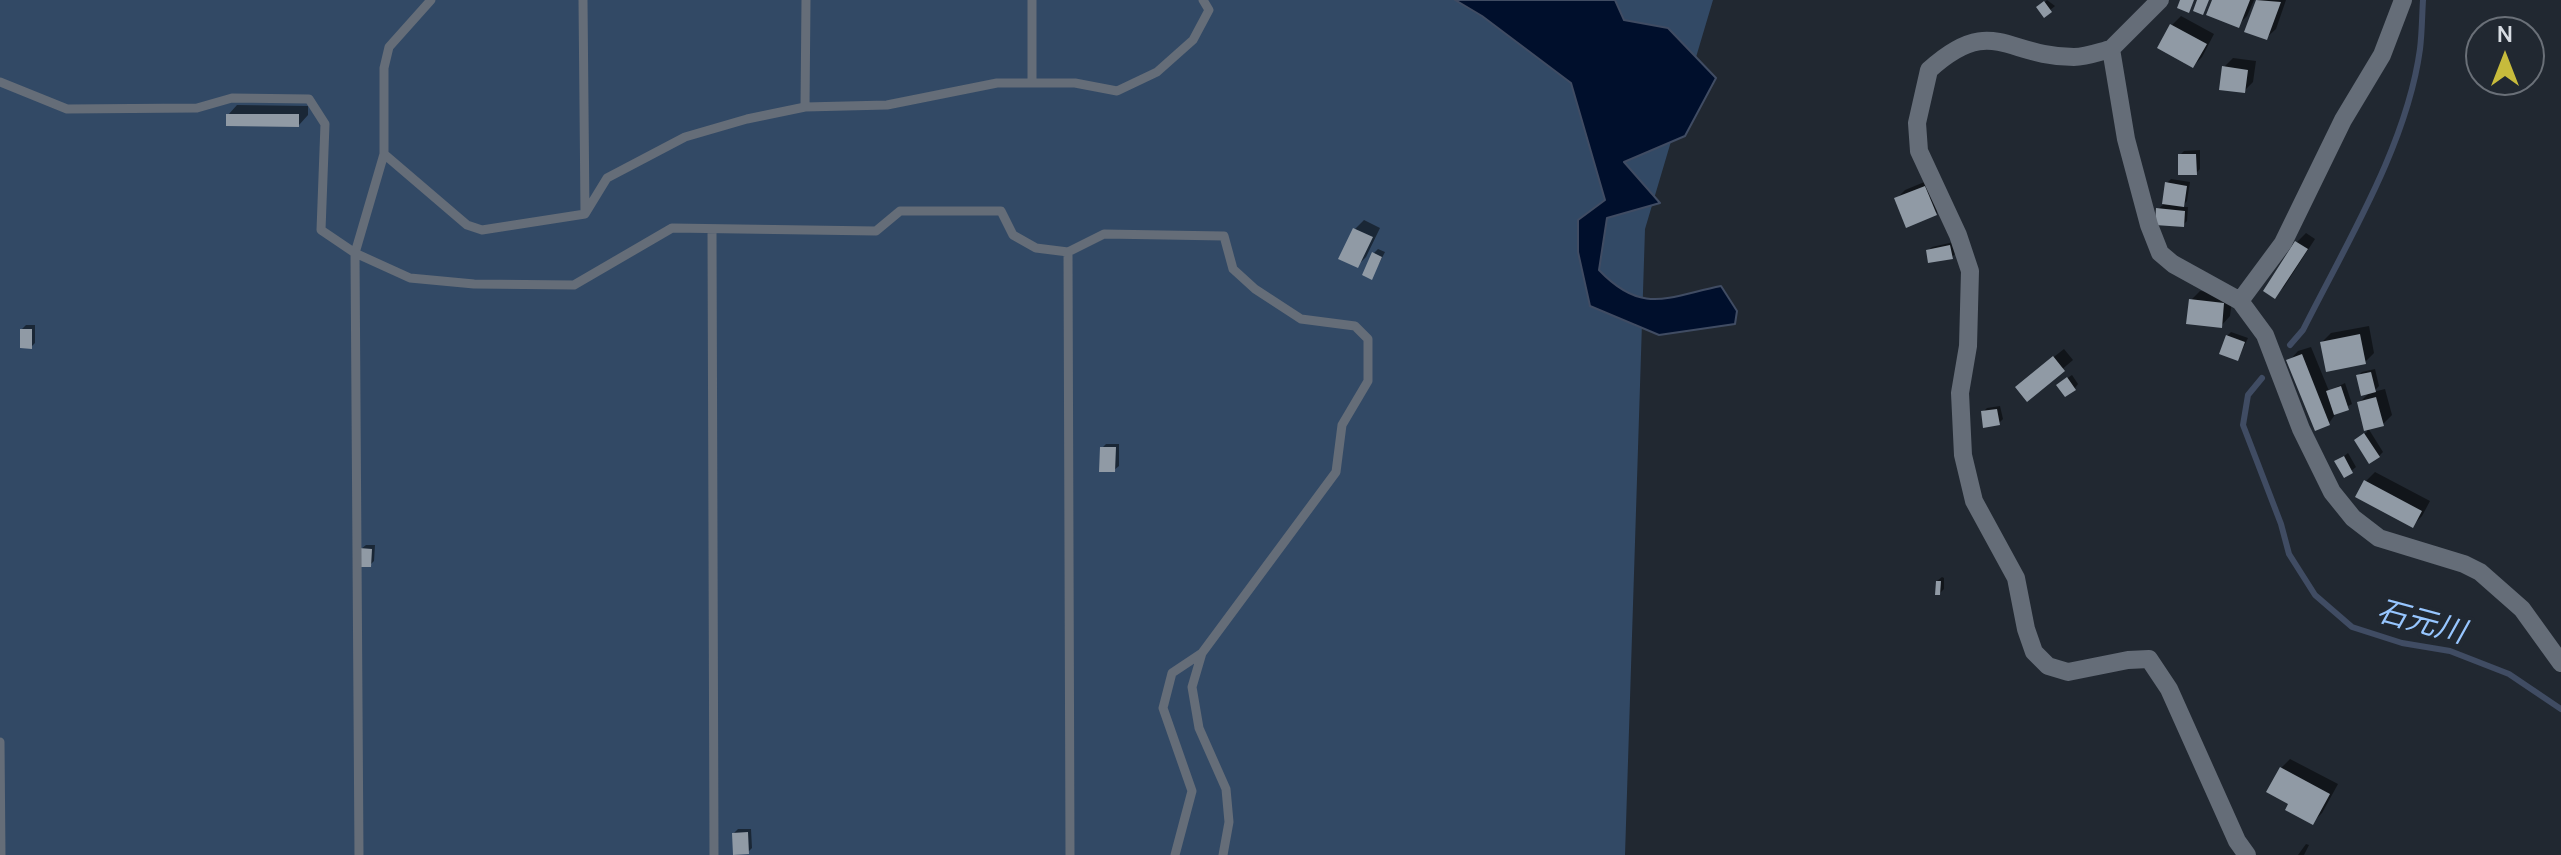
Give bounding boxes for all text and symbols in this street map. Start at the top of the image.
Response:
north arrow [2465,16,2545,96]
text: N [2497,19,2513,49]
water label: 石元川 [2373,594,2469,652]

